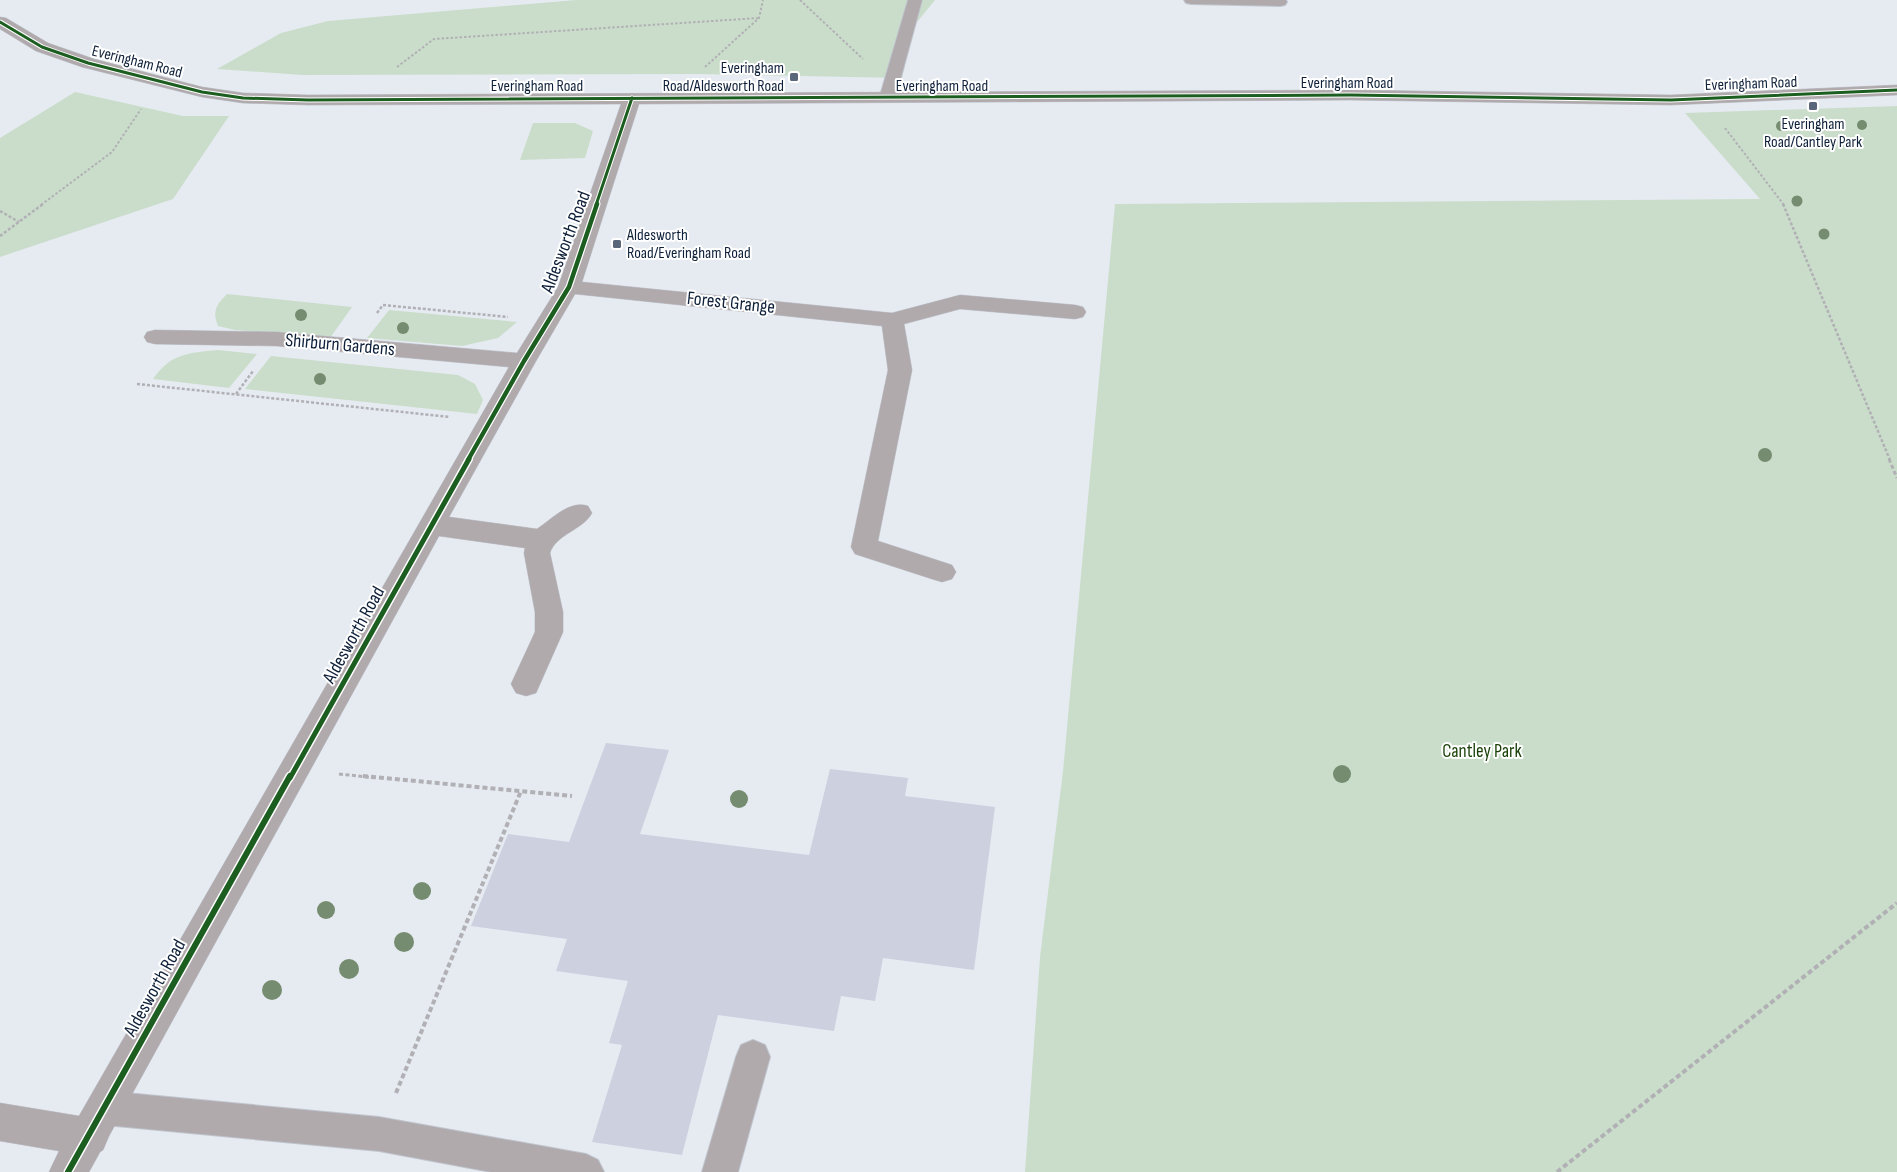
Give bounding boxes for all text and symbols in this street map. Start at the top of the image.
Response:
street label: Everingham Road [90,42,184,82]
place label: Everingham Road/Aldesworth Road [663,59,784,96]
marker: Everingham Road/Aldesworth Road [788,71,800,83]
street label: Everingham Road [1705,73,1797,95]
street label: Everingham Road [1301,74,1393,93]
street label: Everingham Road [491,77,583,96]
street label: Everingham Road [896,77,988,96]
marker: Everingham Road/Cantley Park [1807,100,1819,112]
place label: Everingham Road/Cantley Park [1764,115,1862,152]
street label: Aldesworth Road [536,188,596,297]
place label: Aldesworth Road/Everingham Road [626,226,751,263]
marker: Aldesworth Road/Everingham Road [611,238,623,250]
street label: Forest Grange [686,287,776,319]
street label: Shirburn Gardens [284,329,396,361]
street label: Aldesworth Road [318,583,390,688]
park label: Cantley Park [1442,740,1522,763]
street label: Aldesworth Road [119,936,191,1041]

